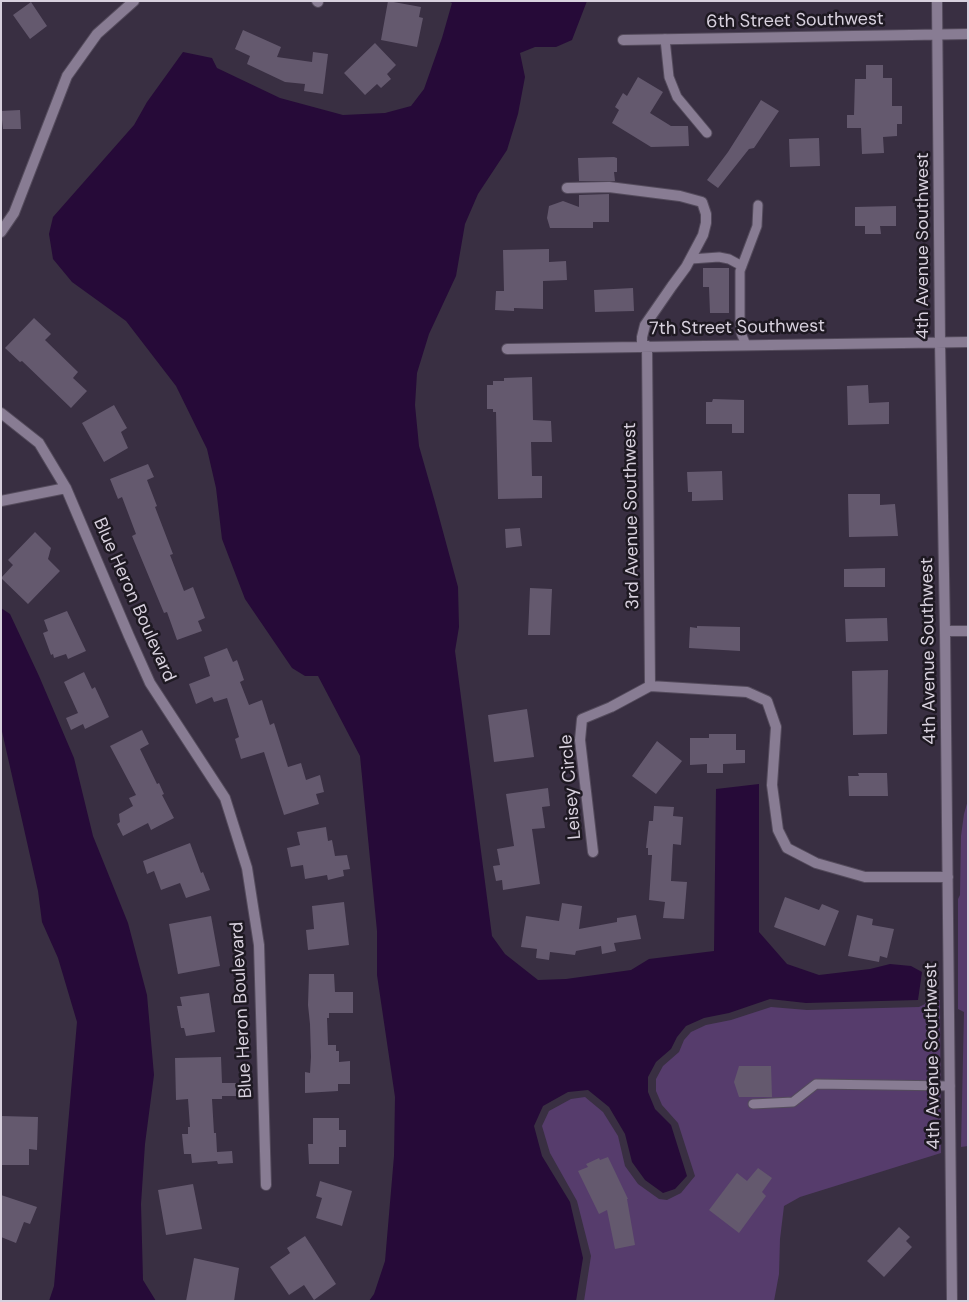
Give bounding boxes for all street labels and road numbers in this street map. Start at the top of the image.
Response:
street label: 6th Street Southwest [706,9,884,33]
street label: 4th Avenue Southwest [912,152,934,340]
street label: 7th Street Southwest [649,316,825,340]
street label: 3rd Avenue Southwest [620,422,644,610]
street label: Blue Heron Boulevard [88,515,180,685]
street label: 4th Avenue Southwest [917,557,941,745]
street label: Leisey Circle [556,734,586,840]
street label: Blue Heron Boulevard [227,921,257,1099]
street label: 4th Avenue Southwest [921,962,945,1150]

